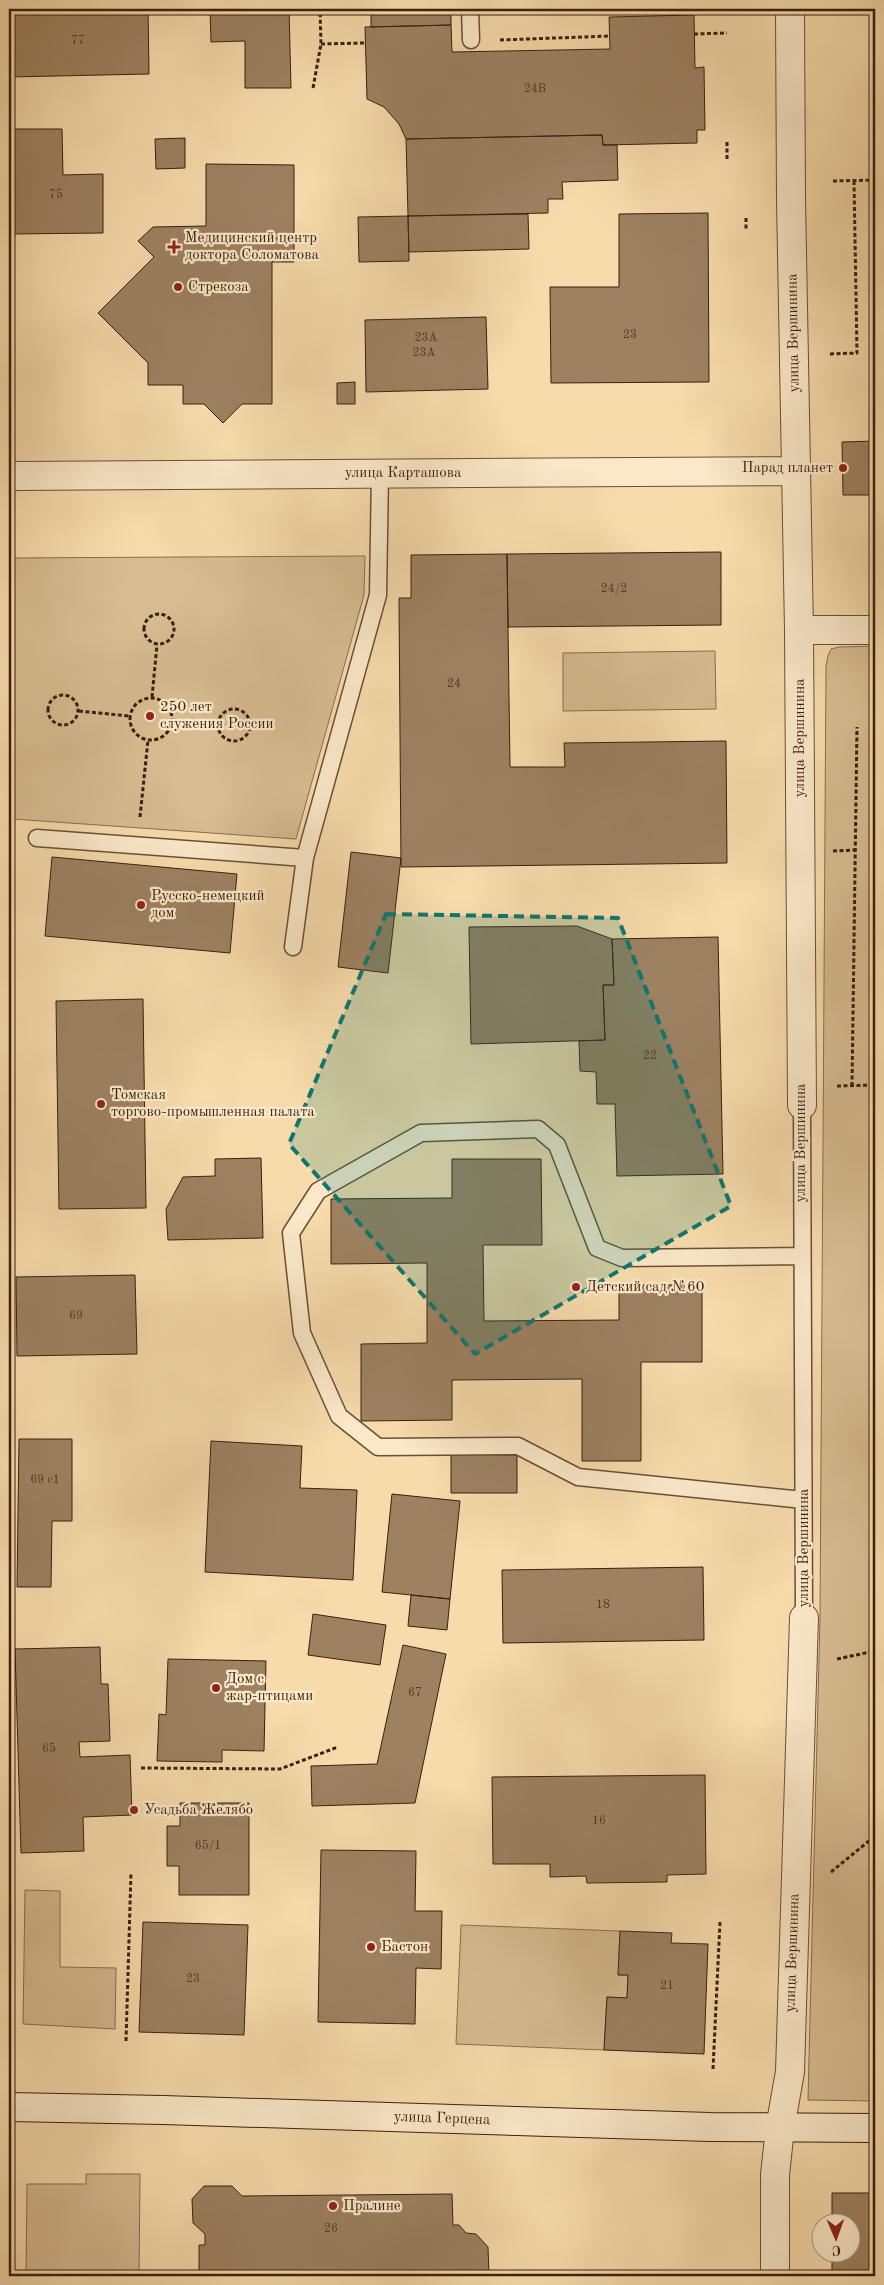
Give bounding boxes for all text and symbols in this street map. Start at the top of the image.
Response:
house number: 77 [71,35,85,47]
house number: 24В [524,83,546,95]
house number: 75 [49,188,63,201]
place label: Медицинский центр доктора Соломатова [185,231,319,263]
marker: Медицинский центр доктора Соломатова [167,240,181,254]
street label: улица Вершинина [785,273,803,393]
place label: Стрекоза [188,280,249,295]
marker: Стрекоза [172,281,184,293]
house number: 23 [623,329,637,341]
house number: 23А [414,332,438,344]
house number: 23А [412,347,436,359]
place label: Парад планет [742,461,833,476]
marker: Парад планет [837,462,849,474]
street label: улица Карташова [345,466,462,481]
house number: 24/2 [601,583,627,595]
house number: 24 [447,678,461,690]
street label: улица Вершинина [793,678,808,798]
place label: 250 лет служения России [160,700,274,732]
marker: 250 лет служения России [144,710,156,722]
place label: Русско-немецкий дом [151,889,265,921]
marker: Русско-немецкий дом [135,899,147,911]
house number: 22 [643,1050,657,1062]
street label: улица Вершинина [794,1083,809,1203]
place label: Томская торгово-промышленная палата [111,1088,315,1120]
marker: Томская торгово-промышленная палата [95,1098,107,1110]
place label: Детский сад №60 [586,1280,704,1295]
marker: Детский сад №60 [570,1281,582,1293]
house number: 69 [69,1310,83,1322]
house number: 69 с1 [30,1474,60,1486]
street label: улица Вершинина [797,1488,812,1608]
house number: 18 [596,1599,610,1611]
place label: Дом с жар-птицами [226,1672,313,1704]
marker: Дом с жар-птицами [210,1682,222,1694]
house number: 67 [408,1687,422,1699]
house number: 65 [42,1742,56,1755]
place label: Усадьба Желябо [144,1803,253,1818]
marker: Усадьба Желябо [128,1804,140,1816]
house number: 16 [592,1815,606,1827]
house number: 65/1 [195,1839,221,1852]
street label: улица Вершинина [783,1893,803,2013]
place label: Бастон [381,1940,428,1955]
marker: Бастон [365,1941,377,1953]
house number: 23 [186,1973,200,1985]
house number: 21 [660,1980,674,1992]
street label: улица Герцена [393,2110,491,2128]
place label: Пралине [343,2199,401,2214]
marker: Пралине [327,2200,339,2212]
north arrow [812,2212,862,2262]
house number: 26 [324,2223,338,2235]
text: С [832,2243,841,2257]

